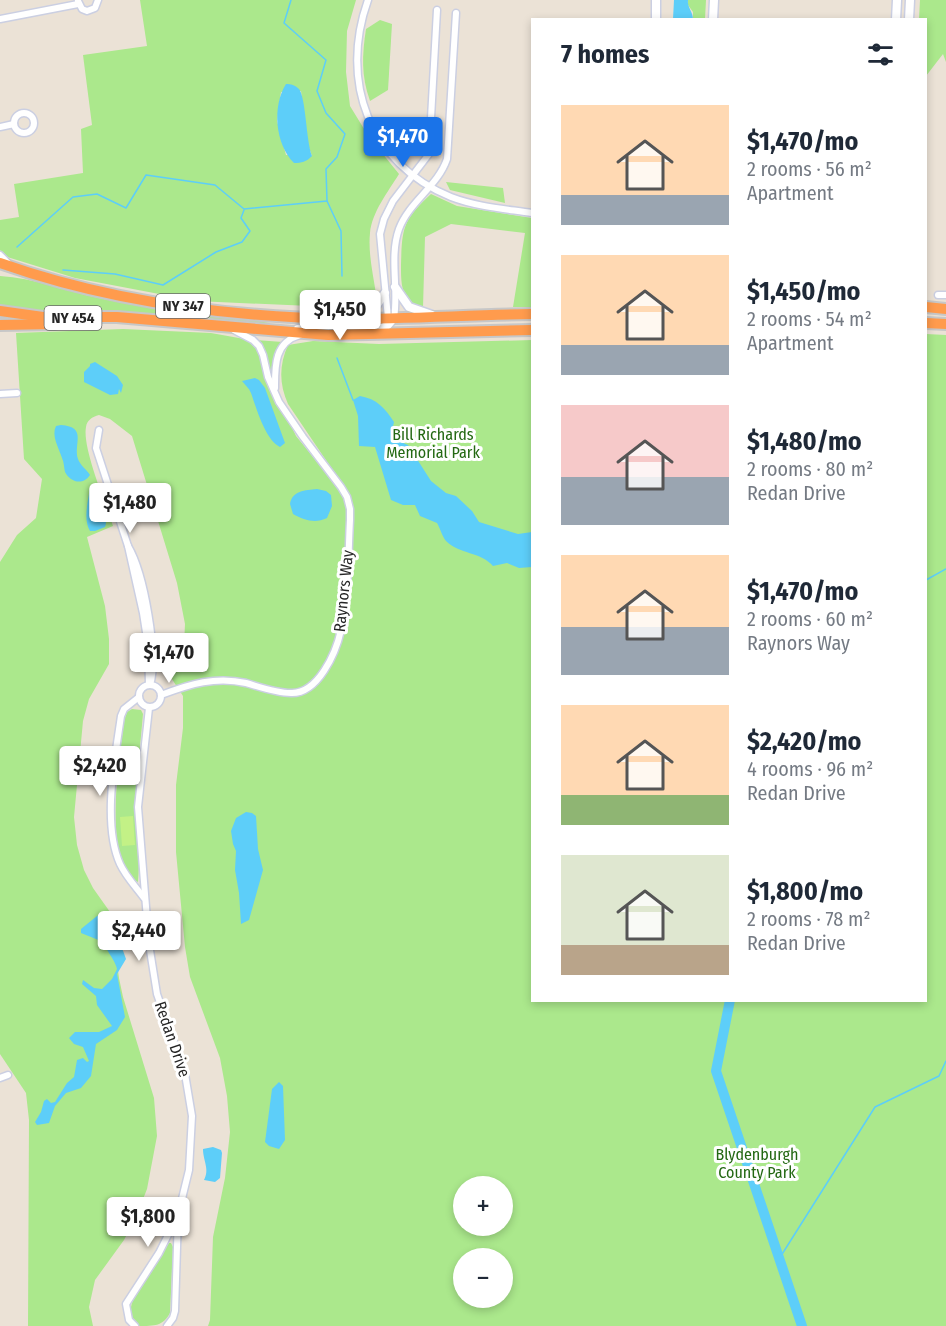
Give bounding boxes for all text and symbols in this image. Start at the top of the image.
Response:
icon: filters [864,38,897,71]
text: 7 homes [561,39,649,70]
pin: $1,470 [354,117,452,168]
text: $1,470 [378,124,428,148]
text: $1,470/mo [747,126,858,157]
icon: home [609,129,681,201]
text: 2 rooms · 56 m² [747,157,872,181]
text: Apartment [747,181,834,205]
text: $1,450/mo [747,276,861,307]
icon: home [609,279,681,351]
pin: $1,450 [291,290,389,341]
road number: NY 347 [156,294,210,318]
text: $1,450 [314,297,366,321]
road number: NY 454 [44,306,101,330]
text: 2 rooms · 54 m² [747,307,872,331]
text: Apartment [747,331,834,355]
park label: Bill Richards Memorial Park [386,425,480,462]
text: $1,480/mo [747,426,862,457]
icon: home [609,429,681,501]
text: 2 rooms · 80 m² [747,457,873,481]
text: Redan Drive [747,481,846,505]
pin: $1,480 [81,483,179,534]
text: $1,480 [103,490,157,514]
street label: Raynors Way [330,548,357,633]
text: $1,470/mo [747,576,858,607]
icon: home [609,579,681,651]
text: 2 rooms · 60 m² [747,607,873,631]
text: Raynors Way [747,631,850,655]
pin: $1,470 [120,633,218,684]
text: $1,470 [144,640,194,664]
text: $2,420/mo [747,726,861,757]
icon: home [609,729,681,801]
pin: $2,420 [51,746,149,797]
text: $2,420 [73,753,127,777]
text: 4 rooms · 96 m² [747,757,873,781]
text: Redan Drive [747,781,846,805]
text: $1,800/mo [747,876,863,907]
icon: home [609,879,681,951]
text: 2 rooms · 78 m² [747,907,870,931]
pin: $2,440 [90,911,188,962]
text: $2,440 [112,918,166,942]
text: Redan Drive [747,931,846,955]
street label: Redan Drive [151,999,194,1080]
park label: Blydenburgh County Park [716,1145,799,1182]
map controls [453,1176,513,1308]
button: + [453,1176,513,1236]
pin: $1,800 [99,1197,197,1248]
text: $1,800 [121,1204,175,1228]
button: − [453,1248,513,1308]

